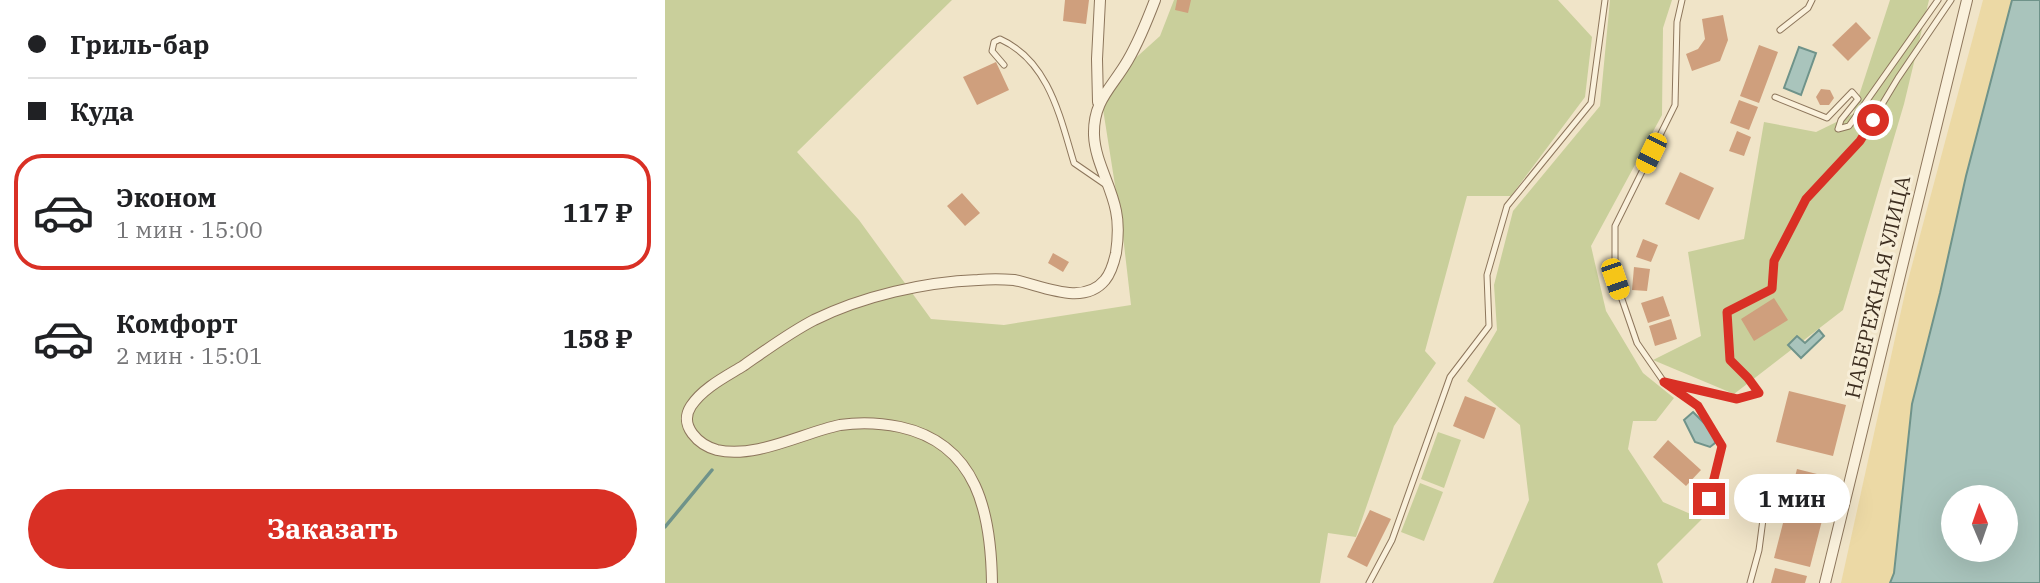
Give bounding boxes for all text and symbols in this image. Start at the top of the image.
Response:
text: Гриль-бар [70,27,209,61]
text: Куда [70,94,134,128]
route start [1857,104,1889,136]
car [1633,130,1670,176]
street label: НАБЕРЕЖНАЯ УЛИЦА [1838,172,1916,401]
text: Эконом [116,180,217,214]
icon: car [32,181,95,244]
text: 117 ₽ [562,195,633,229]
text: 1 мин · 15:00 [116,214,263,244]
car [1599,256,1632,302]
text: Комфорт [116,306,238,340]
icon: car [32,307,95,370]
text: 158 ₽ [562,321,633,355]
text: 2 мин · 15:01 [116,340,263,370]
callout: 1 мин [1733,475,1849,524]
route end [1693,483,1725,515]
text: 1 мин [1758,483,1826,513]
north arrow [1941,485,2018,562]
map controls [1941,485,2018,562]
button: Заказать [28,489,637,569]

